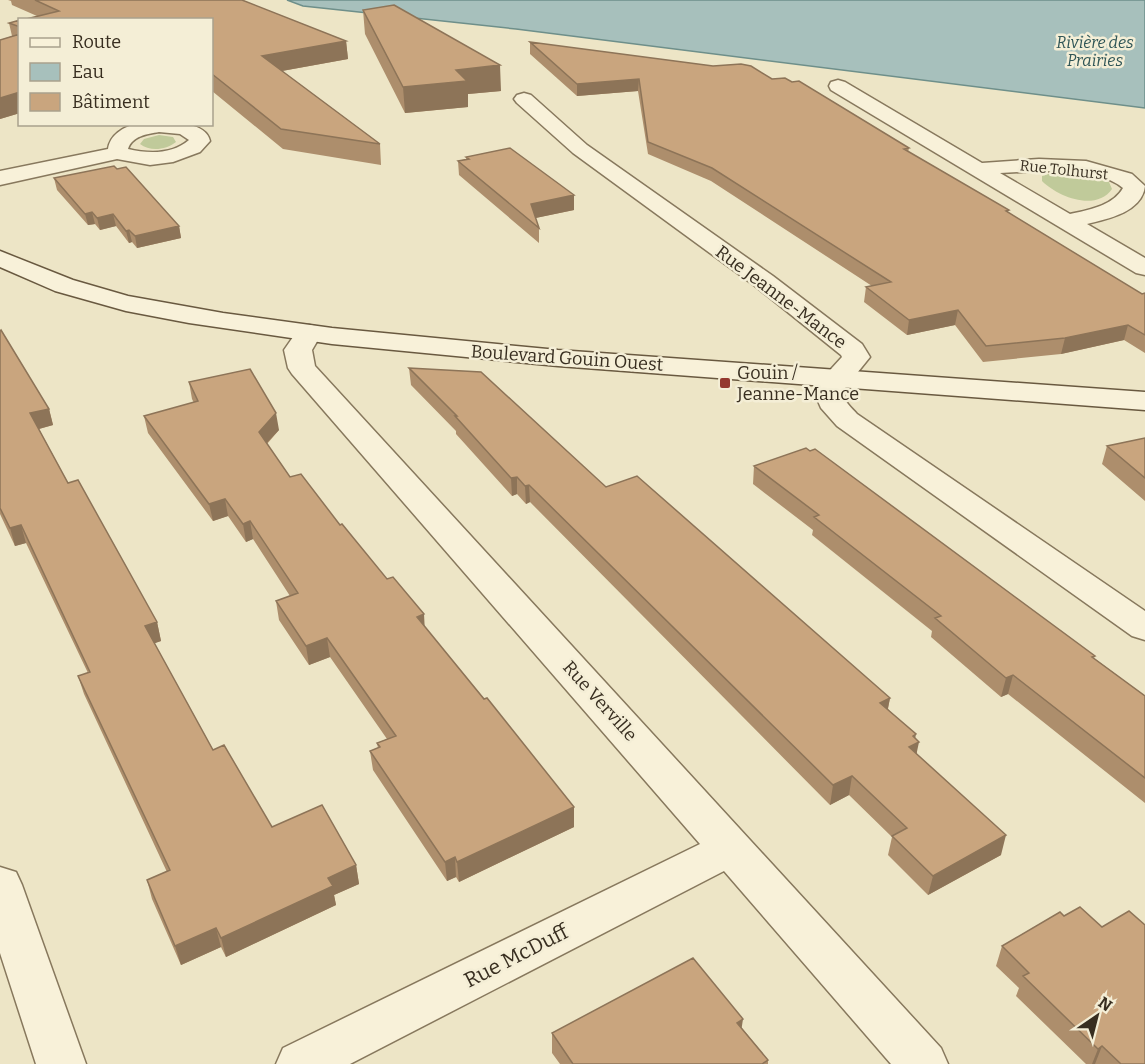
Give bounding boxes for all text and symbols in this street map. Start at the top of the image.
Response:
legend [18,18,213,126]
text: Route [72,31,121,53]
water label: Rivière des Prairies [1056,33,1134,70]
text: Eau [72,61,104,83]
text: Bâtiment [72,91,150,113]
street label: Rue Tolhurst [1019,156,1110,184]
street label: Rue Jeanne-Mance [711,241,851,353]
street label: Boulevard Gouin Ouest [470,340,664,376]
place label: Gouin / Jeanne-Mance [736,362,859,405]
marker: Gouin / Jeanne-Mance [718,376,732,390]
street label: Rue Verville [558,656,642,746]
street label: Rue McDuff [460,918,574,993]
north arrow [1067,986,1127,1046]
text: N [1095,993,1116,1015]

